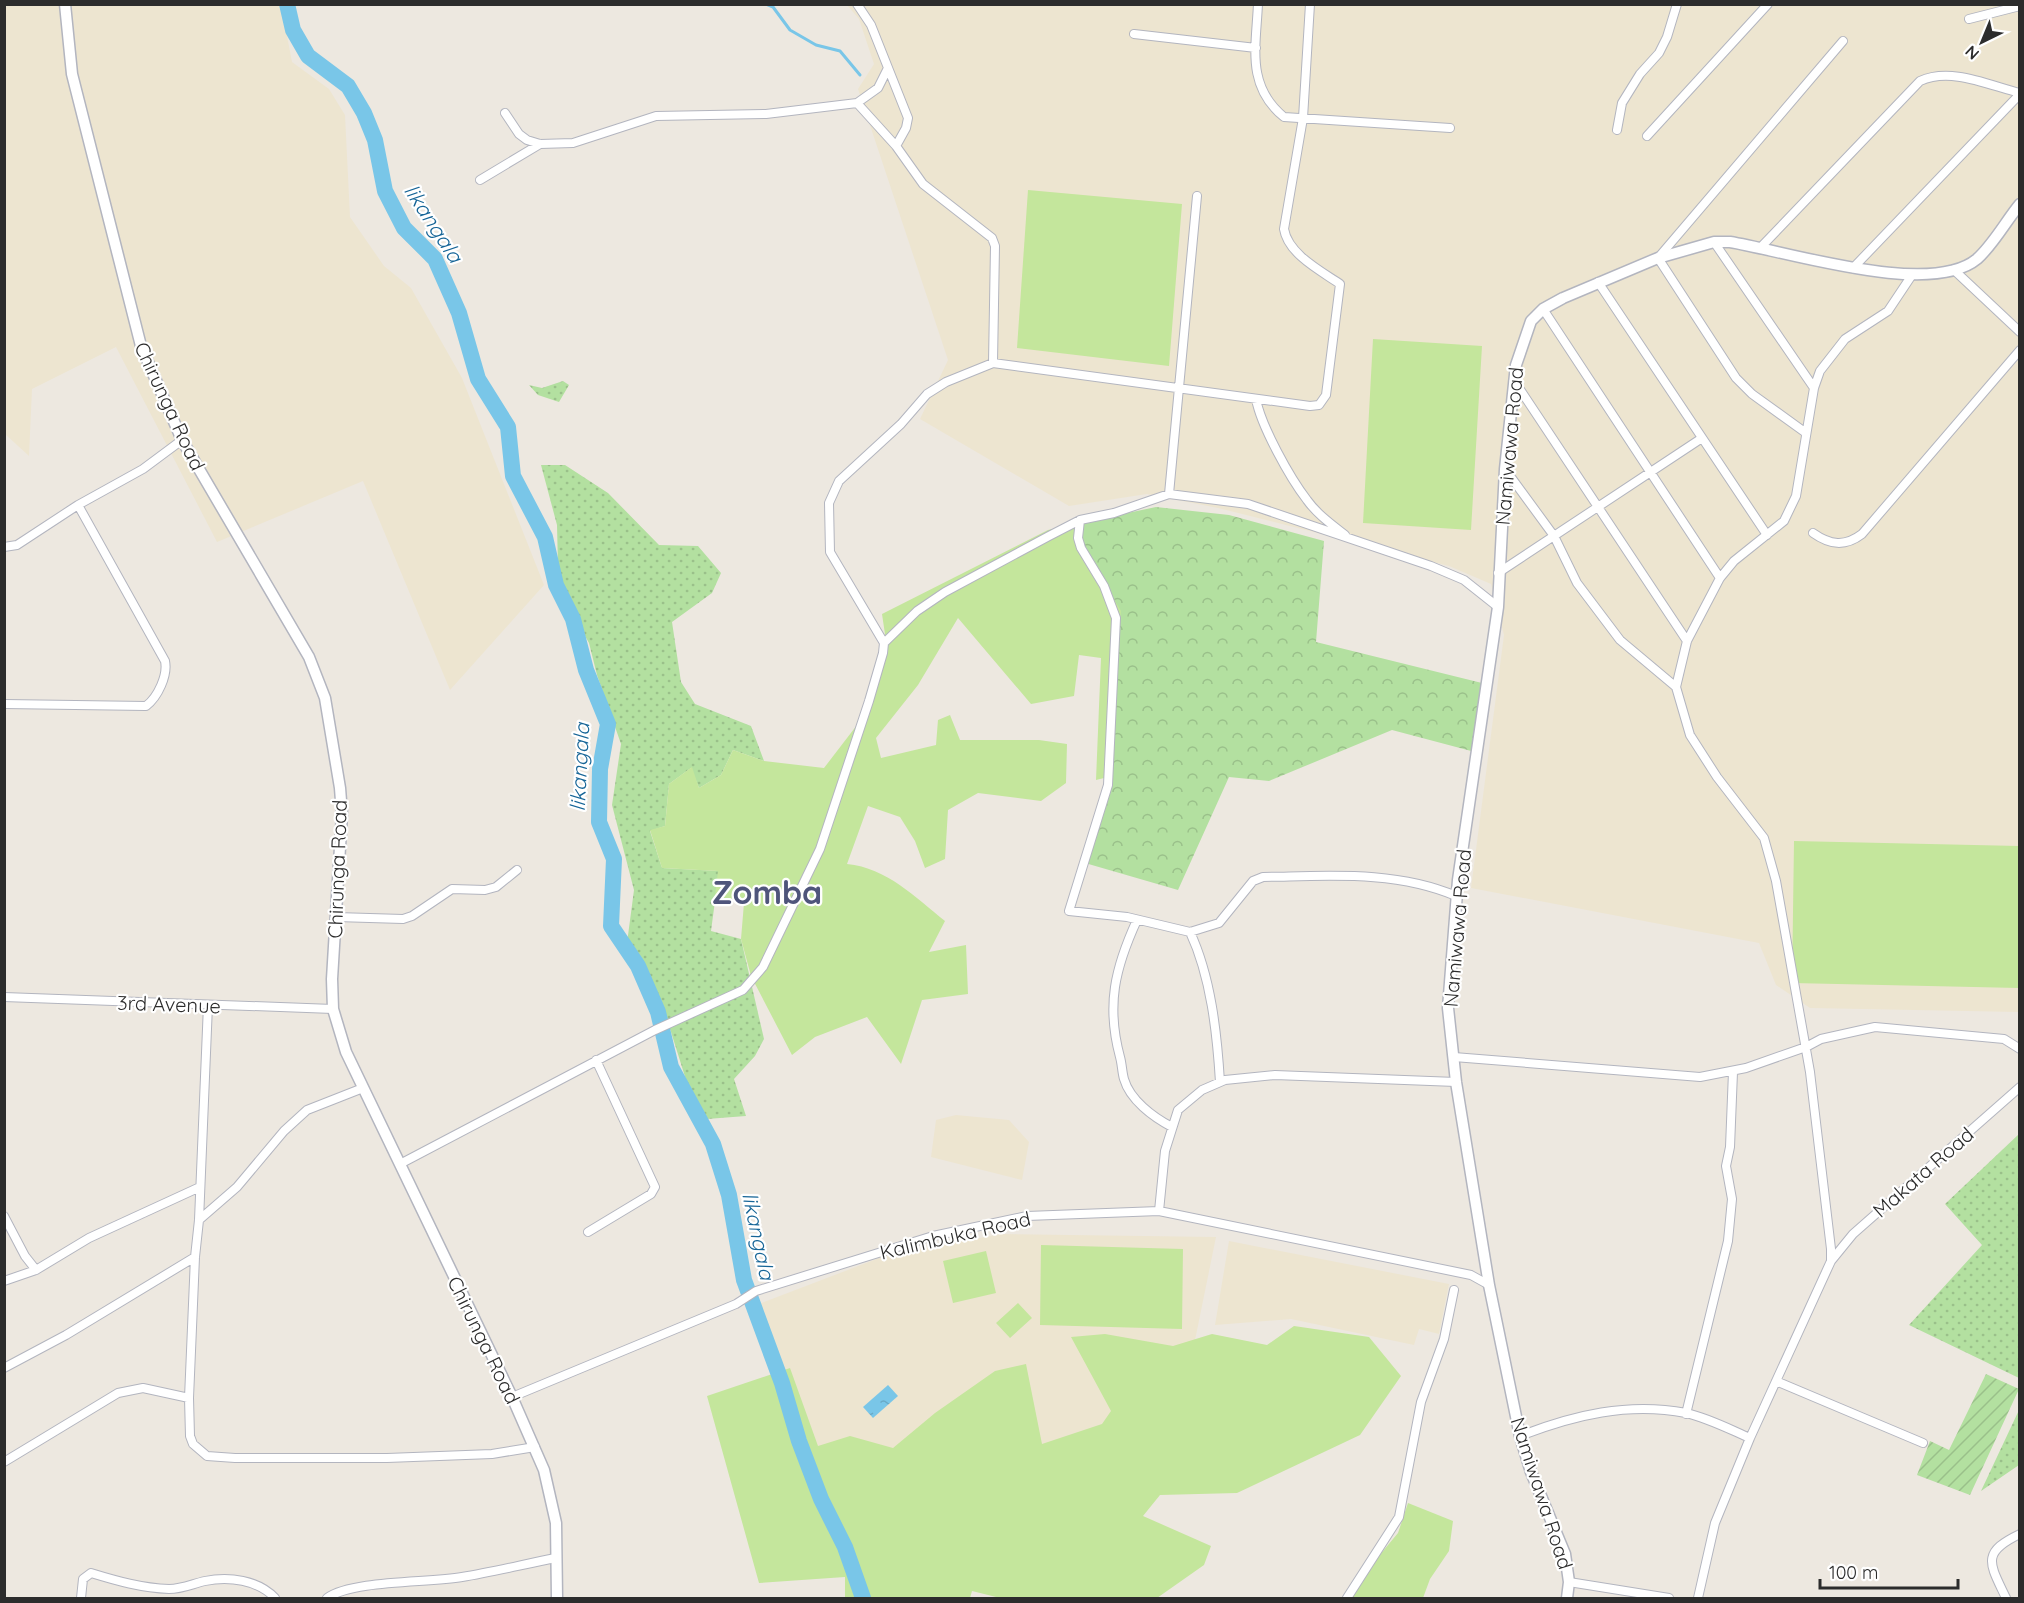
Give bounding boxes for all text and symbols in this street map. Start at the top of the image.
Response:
north arrow [1952,12,2012,72]
text: N [1961,42,1983,64]
water label: likangala [399,179,470,268]
street label: Chirunga Road [129,338,211,474]
street label: Namiwawa Road [1490,366,1528,526]
water label: likangala [564,721,594,812]
street label: Chirunga Road [322,799,352,939]
street label: Namiwawa Road [1438,848,1476,1008]
district label: Zomba [712,872,822,912]
street label: 3rd Avenue [117,990,221,1018]
street label: Makata Road [1867,1121,1979,1223]
water label: likangala [737,1190,781,1283]
street label: Kalimbuka Road [877,1205,1033,1265]
street label: Chirunga Road [442,1272,526,1408]
street label: Namiwawa Road [1506,1414,1578,1572]
scale bar [1820,1552,1958,1590]
text: 100 m [1829,1561,1878,1584]

